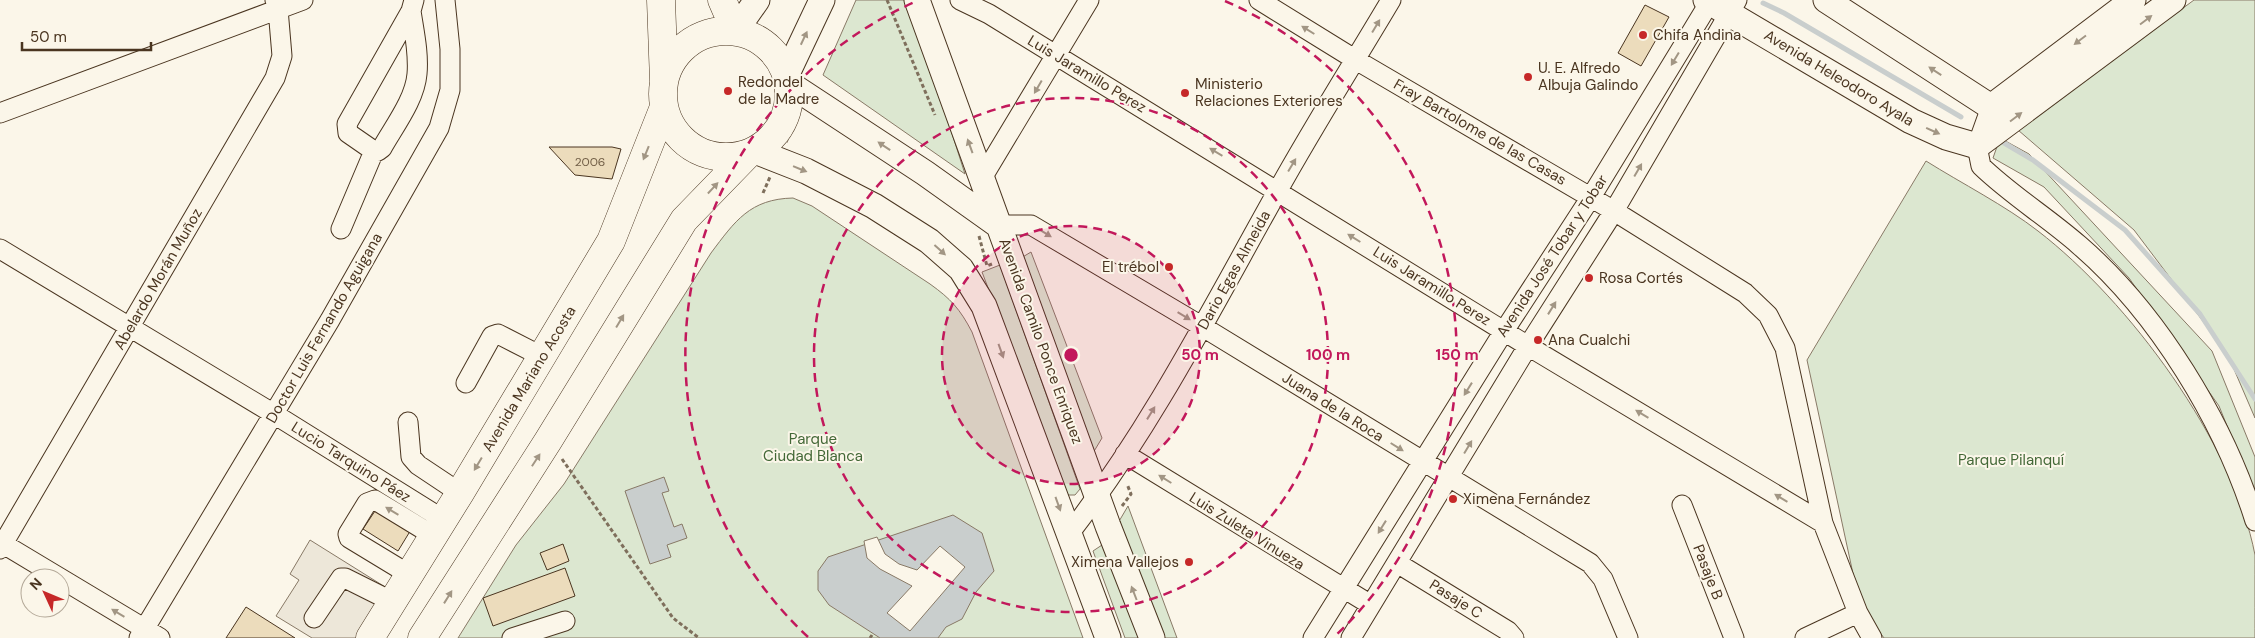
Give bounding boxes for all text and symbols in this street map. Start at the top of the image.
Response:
one-way arrow [2139,15,2153,25]
scale bar [22,20,151,52]
one-way arrow [1371,20,1380,33]
one-way arrow [1301,25,1314,35]
place label: Chifa Andina [1653,25,1741,45]
street label: Avenida Heleodoro Ayala [1760,25,1918,131]
text: 50 m [30,27,67,47]
marker: Chifa Andina [1637,29,1649,41]
one-way arrow [800,31,808,45]
street label: Luis Jaramillo Perez [1024,31,1150,117]
one-way arrow [2073,35,2087,45]
one-way arrow [1671,52,1680,65]
place label: U. E. Alfredo Albuja Galindo [1538,58,1639,95]
one-way arrow [1929,66,1942,76]
marker: U. E. Alfredo Albuja Galindo [1522,71,1534,83]
place label: Redondel de la Madre [738,72,819,109]
place label: Ministerio Relaciones Exteriores [1195,74,1343,111]
street label: Fray Bartolome de las Casas [1390,74,1570,190]
one-way arrow [1033,81,1042,94]
marker: Redondel de la Madre [722,85,734,97]
marker: Ministerio Relaciones Exteriores [1179,87,1191,99]
one-way arrow [2009,111,2022,122]
one-way arrow [1926,128,1940,136]
one-way arrow [966,139,973,154]
one-way arrow [877,141,891,151]
one-way arrow [642,146,650,161]
one-way arrow [1209,148,1222,157]
house number: 2006 [575,154,605,170]
one-way arrow [1288,159,1297,172]
one-way arrow [1633,163,1642,177]
one-way arrow [793,165,807,173]
street label: Avenida José Tobar y Tobar [1492,171,1612,341]
one-way arrow [707,183,719,195]
street label: Abelardo Morán Muñoz [109,204,207,353]
street label: Dario Egas Almeida [1193,207,1275,333]
street label: Doctor Luis Fernando Aguigana [261,229,387,427]
one-way arrow [1038,229,1051,238]
one-way arrow [1348,233,1361,242]
street label: Avenida Camilo Ponce Enriquez [994,235,1088,447]
street label: Luis Jaramillo Perez [1369,242,1495,330]
one-way arrow [933,245,946,256]
place label: El trébol [1102,257,1159,277]
marker: El trébol [1163,261,1175,273]
place label: Rosa Cortés [1599,268,1683,288]
marker: Rosa Cortés [1583,272,1595,284]
street label: Avenida Mariano Acosta [477,302,581,456]
one-way arrow [1548,302,1557,315]
one-way arrow [1178,311,1191,320]
one-way arrow [615,315,625,328]
place label: Ana Cualchi [1548,330,1630,350]
marker: Ana Cualchi [1532,334,1544,346]
one-way arrow [997,344,1005,359]
text: 50 m [1181,345,1219,365]
text: 100 m [1306,345,1350,365]
text: 150 m [1436,345,1479,365]
centre of rings [1062,346,1080,364]
street label: Juana de la Roca [1278,368,1388,446]
one-way arrow [1463,382,1473,396]
one-way arrow [1146,406,1155,419]
one-way arrow [1635,410,1648,419]
street label: Lucio Tarquino Páez [287,417,415,507]
park label: Parque Ciudad Blanca [763,429,863,466]
one-way arrow [1464,441,1473,454]
one-way arrow [1391,442,1404,451]
park label: Parque Pilanquí [1958,450,2065,470]
one-way arrow [531,453,540,467]
one-way arrow [473,458,482,471]
one-way arrow [1158,474,1172,484]
street label: Luis Zuleta Vinueza [1186,487,1308,575]
place label: Ximena Fernández [1463,489,1590,509]
marker: Ximena Fernández [1447,493,1459,505]
one-way arrow [1774,494,1787,503]
one-way arrow [1055,496,1062,511]
one-way arrow [386,506,399,515]
one-way arrow [1377,520,1387,534]
street label: Pasaje B [1688,542,1728,602]
place label: Ximena Vallejos [1071,552,1179,572]
marker: Ximena Vallejos [1183,556,1195,568]
north arrow [20,568,70,618]
text: N [26,574,46,594]
street label: Pasaje C [1426,575,1487,623]
one-way arrow [1130,585,1137,600]
one-way arrow [443,590,452,603]
one-way arrow [112,608,125,617]

